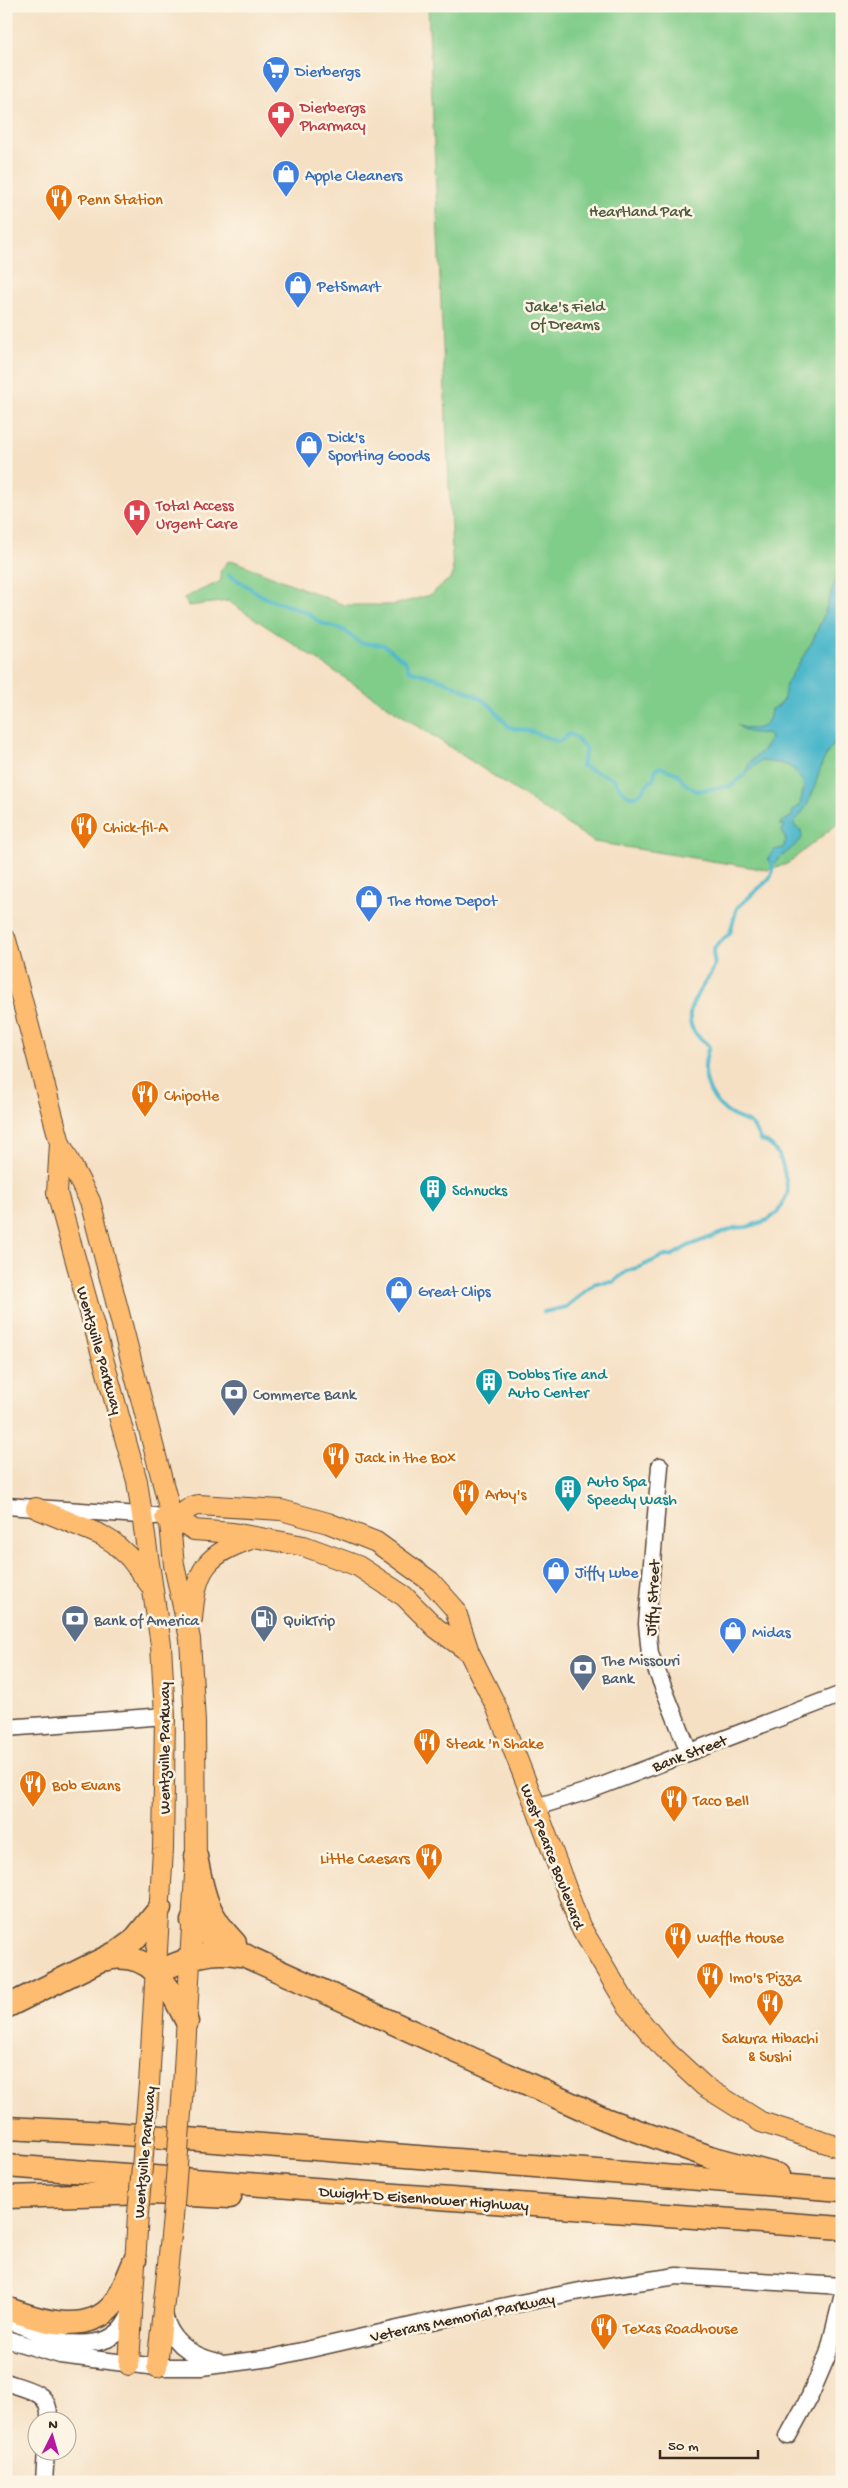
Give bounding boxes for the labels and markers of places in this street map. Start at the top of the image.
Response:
supermarket icon: Dierbergs [261,55,291,94]
place label: Dierbergs [294,64,361,83]
pharmacy icon: Dierbergs Pharmacy [266,100,296,139]
place label: Dierbergs Pharmacy [299,100,366,137]
shop icon: Apple Cleaners [271,159,301,198]
place label: Apple Cleaners [305,168,404,187]
restaurant icon: Penn Station [44,183,74,222]
place label: Penn Station [77,192,163,211]
shop icon: PetSmart [283,270,313,309]
place label: PetSmart [316,279,382,298]
shop icon: Dick's Sporting Goods [294,430,324,469]
place label: Dick's Sporting Goods [327,430,431,467]
hospital icon: Total Access Urgent Care [122,498,152,537]
place label: Total Access Urgent Care [155,498,238,535]
restaurant icon: Chick-fil-A [69,811,99,850]
place label: Chick-fil-A [103,820,169,839]
shop icon: The Home Depot [354,884,384,923]
place label: The Home Depot [387,893,499,912]
restaurant icon: Chipotle [130,1079,160,1118]
place label: Chipotle [164,1088,220,1107]
building icon: Schnucks [418,1174,448,1213]
place label: Schnucks [452,1183,508,1202]
shop icon: Great Clips [384,1275,414,1314]
place label: Great Clips [418,1284,492,1303]
building icon: Dobbs Tire and Auto Center [474,1367,504,1406]
place label: Dobbs Tire and Auto Center [507,1367,608,1404]
bank icon: Commerce Bank [219,1378,249,1417]
place label: Commerce Bank [253,1387,358,1406]
restaurant icon: Jack in the Box [321,1441,351,1480]
place label: Jack in the Box [355,1450,456,1469]
building icon: Auto Spa Speedy Wash [553,1474,583,1513]
place label: Auto Spa Speedy Wash [587,1474,677,1511]
restaurant icon: Arby's [451,1478,481,1517]
place label: Arby's [485,1487,527,1506]
shop icon: Jiffy Lube [541,1556,571,1595]
place label: Jiffy Lube [575,1565,639,1584]
bank icon: Bank of America [60,1604,90,1643]
fuel station icon: QuikTrip [249,1604,279,1643]
place label: Bank of America [93,1613,200,1632]
place label: QuikTrip [283,1613,335,1632]
shop icon: Midas [718,1616,748,1655]
place label: Midas [752,1625,792,1644]
bank icon: The Missouri Bank [568,1653,598,1692]
place label: The Missouri Bank [601,1653,680,1690]
restaurant icon: Steak 'n Shake [412,1727,442,1766]
place label: Steak 'n Shake [446,1736,545,1755]
restaurant icon: Bob Evans [18,1769,48,1808]
place label: Bob Evans [51,1778,121,1797]
restaurant icon: Taco Bell [659,1784,689,1823]
place label: Taco Bell [692,1793,749,1812]
restaurant icon: Little Caesars [414,1842,444,1881]
place label: Little Caesars [320,1851,411,1870]
restaurant icon: Waffle House [663,1921,693,1960]
place label: Waffle House [697,1930,785,1949]
restaurant icon: Imo's Pizza [695,1961,725,2000]
place label: Imo's Pizza [729,1970,803,1989]
restaurant icon: Sakura Hibachi & Sushi [755,1988,785,2027]
place label: Sakura Hibachi & Sushi [722,2031,818,2068]
restaurant icon: Texas Roadhouse [589,2312,619,2351]
place label: Texas Roadhouse [622,2321,739,2340]

